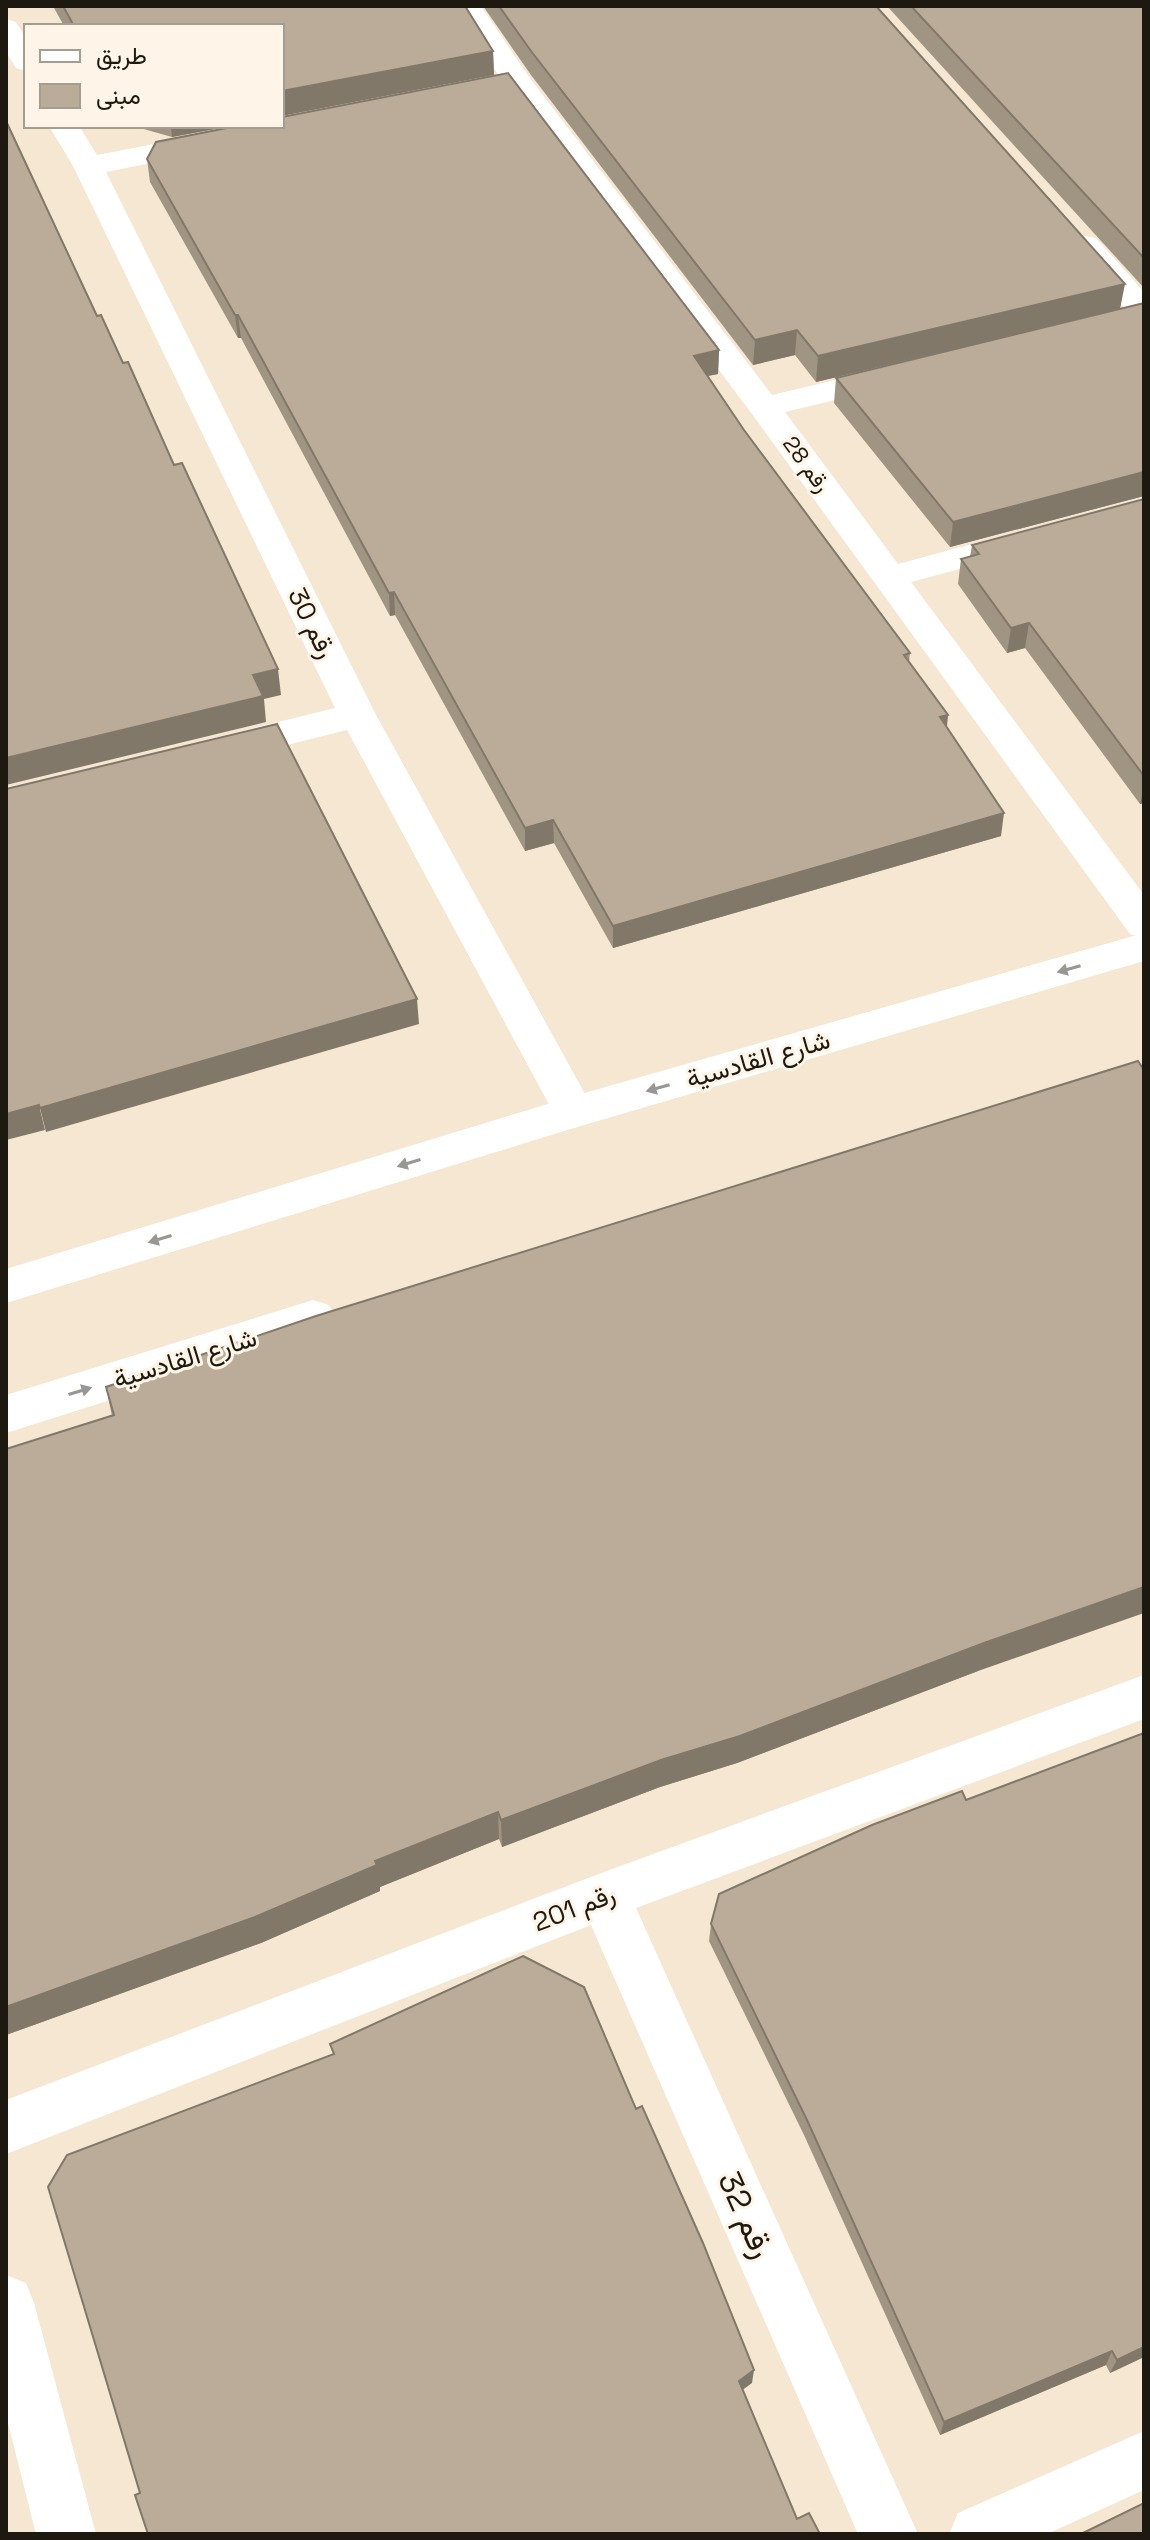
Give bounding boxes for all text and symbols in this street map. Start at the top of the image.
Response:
legend [24,24,284,128]
text: طريق [96,40,147,71]
text: مبنى [96,80,141,111]
street label: رقم 28 [776,430,837,498]
street label: رقم 30 [280,582,344,664]
one-way arrow [1057,963,1081,976]
street label: شارع القادسية [682,1022,834,1097]
one-way arrow [645,1082,669,1095]
one-way arrow [397,1157,421,1170]
one-way arrow [148,1233,172,1246]
street label: شارع القادسية [109,1320,261,1397]
one-way arrow [69,1384,93,1397]
street label: رقم 201 [528,1877,620,1939]
street label: رقم 32 [708,2166,783,2265]

